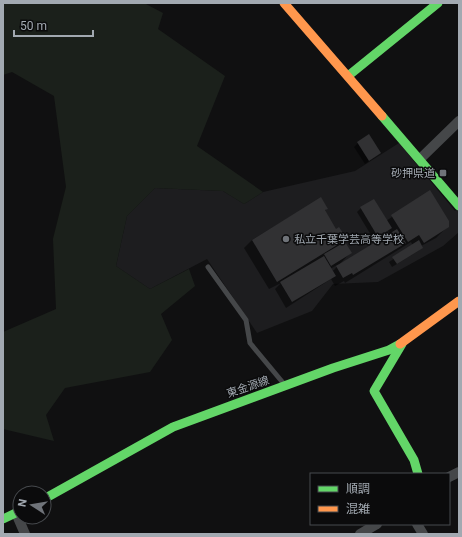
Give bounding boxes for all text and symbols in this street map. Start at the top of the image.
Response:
scale bar [14,12,93,38]
text: 50 m [20,19,47,33]
place label: 砂押県道 [391,167,435,180]
marker: 砂押県道 [438,168,448,178]
place label: 私立千葉学芸高等学校 [294,233,404,246]
marker: 私立千葉学芸高等学校 [281,234,291,244]
street label: 東金源線 [225,374,271,400]
legend [310,473,450,525]
text: 順調 [346,482,370,496]
north arrow [12,485,52,525]
text: N [16,498,30,508]
text: 混雑 [346,502,370,516]

